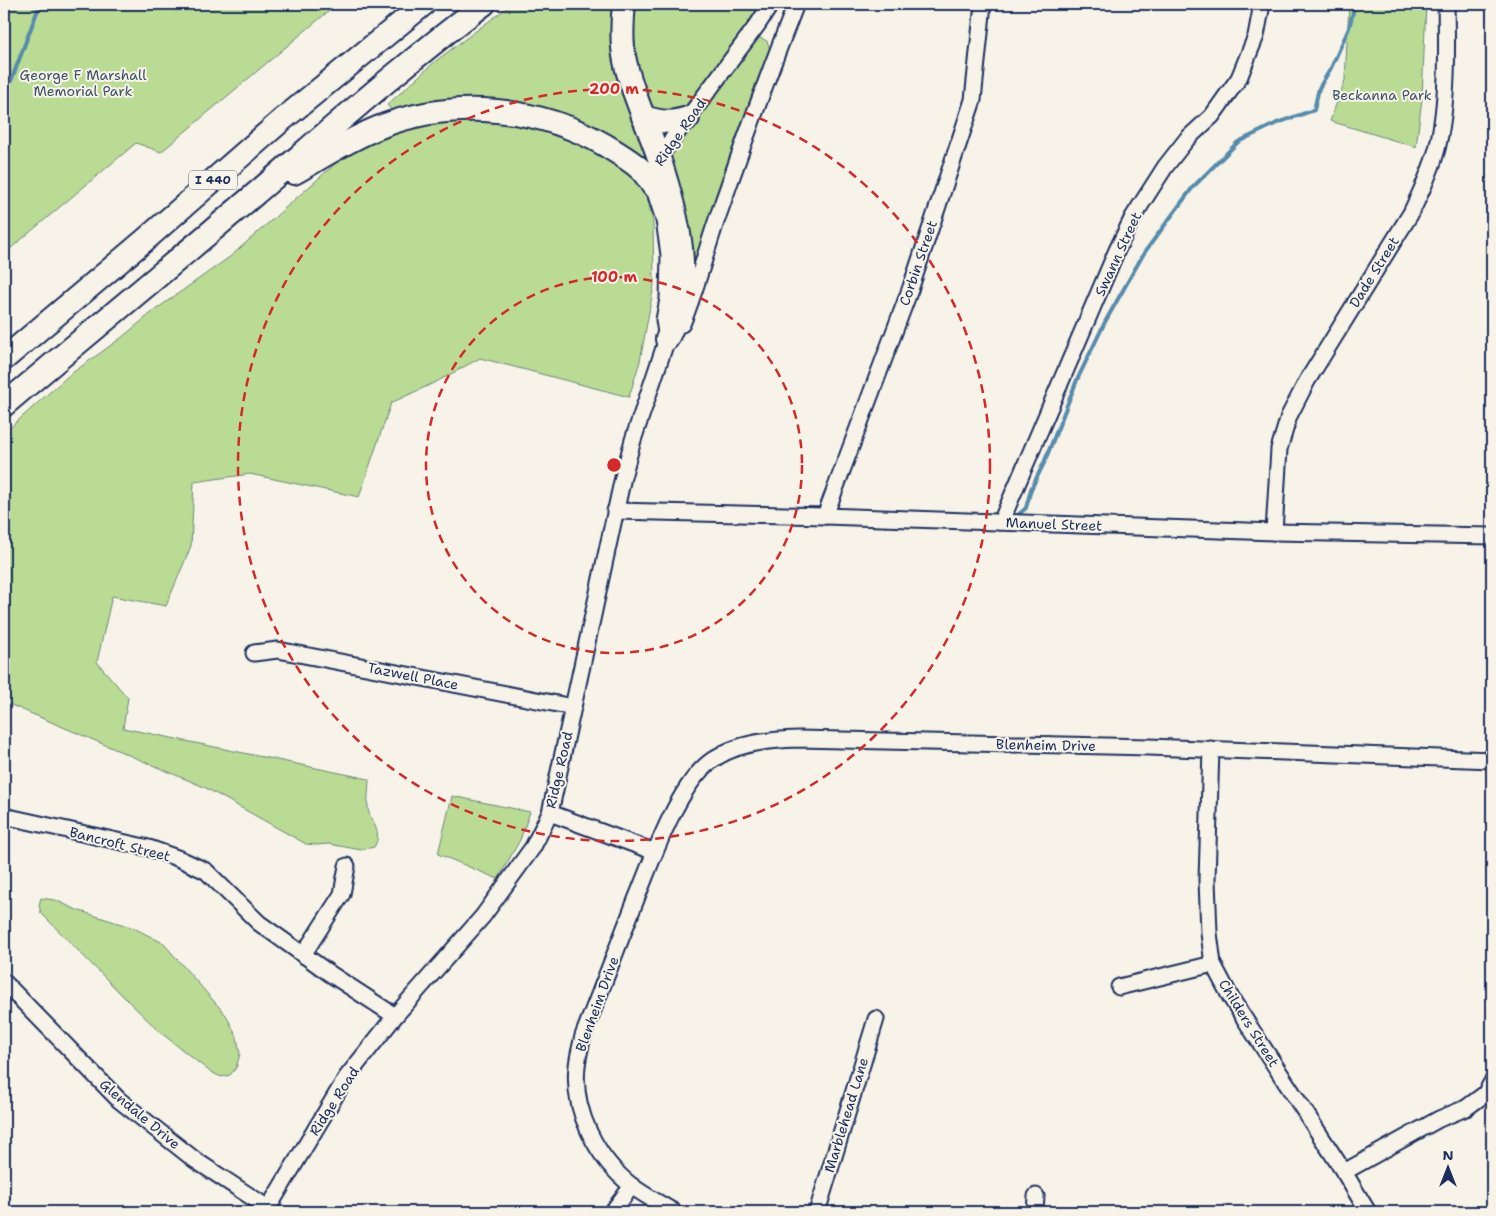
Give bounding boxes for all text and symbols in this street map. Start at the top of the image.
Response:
park label: George F Marshall Memorial Park [20,66,147,100]
text: 200 m [589,79,639,99]
park label: Beckanna Park [1332,86,1432,104]
street label: Ridge Road [650,95,710,169]
road number: I 440 [189,170,237,190]
street label: Swann Street [1091,209,1145,299]
street label: Corbin Street [895,218,941,308]
street label: Dade Street [1345,233,1403,311]
text: 100 m [591,267,637,287]
centre of rings [605,456,623,474]
street label: Manuel Street [1005,513,1103,535]
street label: Tazwell Place [366,658,460,694]
street label: Ridge Road [541,730,577,810]
street label: Blenheim Drive [996,735,1096,755]
street label: Bancroft Street [68,823,172,865]
street label: Blenheim Drive [571,954,623,1054]
street label: Childers Street [1215,976,1283,1070]
street label: Marblehead Lane [820,1055,872,1175]
street label: Ridge Road [305,1063,363,1139]
street label: Glendale Drive [96,1075,184,1153]
north arrow [1424,1144,1474,1194]
text: N [1442,1146,1454,1164]

